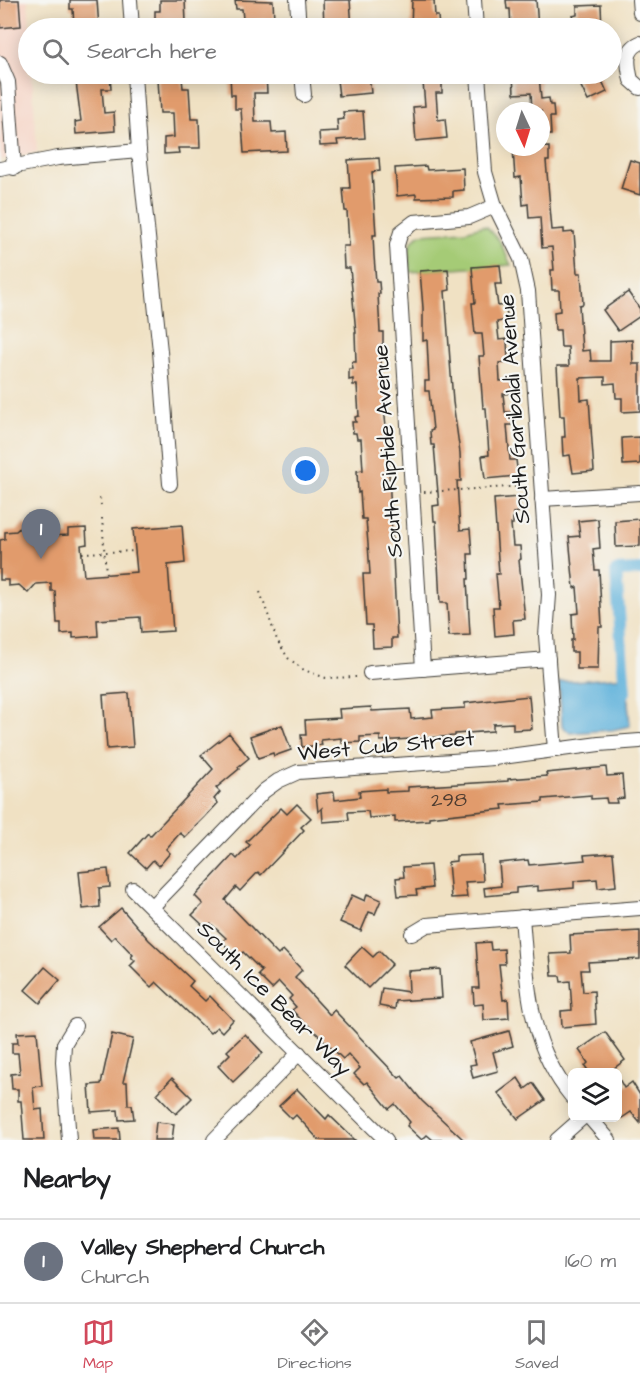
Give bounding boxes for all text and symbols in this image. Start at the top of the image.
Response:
search box [18,18,622,84]
icon: search [39,35,72,68]
text: Search here [87,36,217,67]
north arrow [496,102,550,156]
street label: South Garibaldi Avenue [492,293,538,525]
street label: South Riptide Avenue [365,343,411,558]
your location [291,456,320,485]
pin: 1 [22,510,60,559]
street label: West Cub Street [296,723,476,769]
house number: 298 [431,786,467,814]
street label: South Ice Bear Way [189,915,358,1084]
map controls [568,1068,622,1122]
button: layers [568,1068,622,1122]
text: Nearby [24,1161,111,1197]
text: Valley Shepherd Church [81,1232,324,1263]
text: 1 [42,1247,45,1275]
text: 160 m [565,1247,616,1275]
text: Church [81,1263,149,1291]
tab: Map [82,1316,115,1374]
tab: Directions [278,1316,352,1374]
tab: Saved [515,1316,558,1374]

